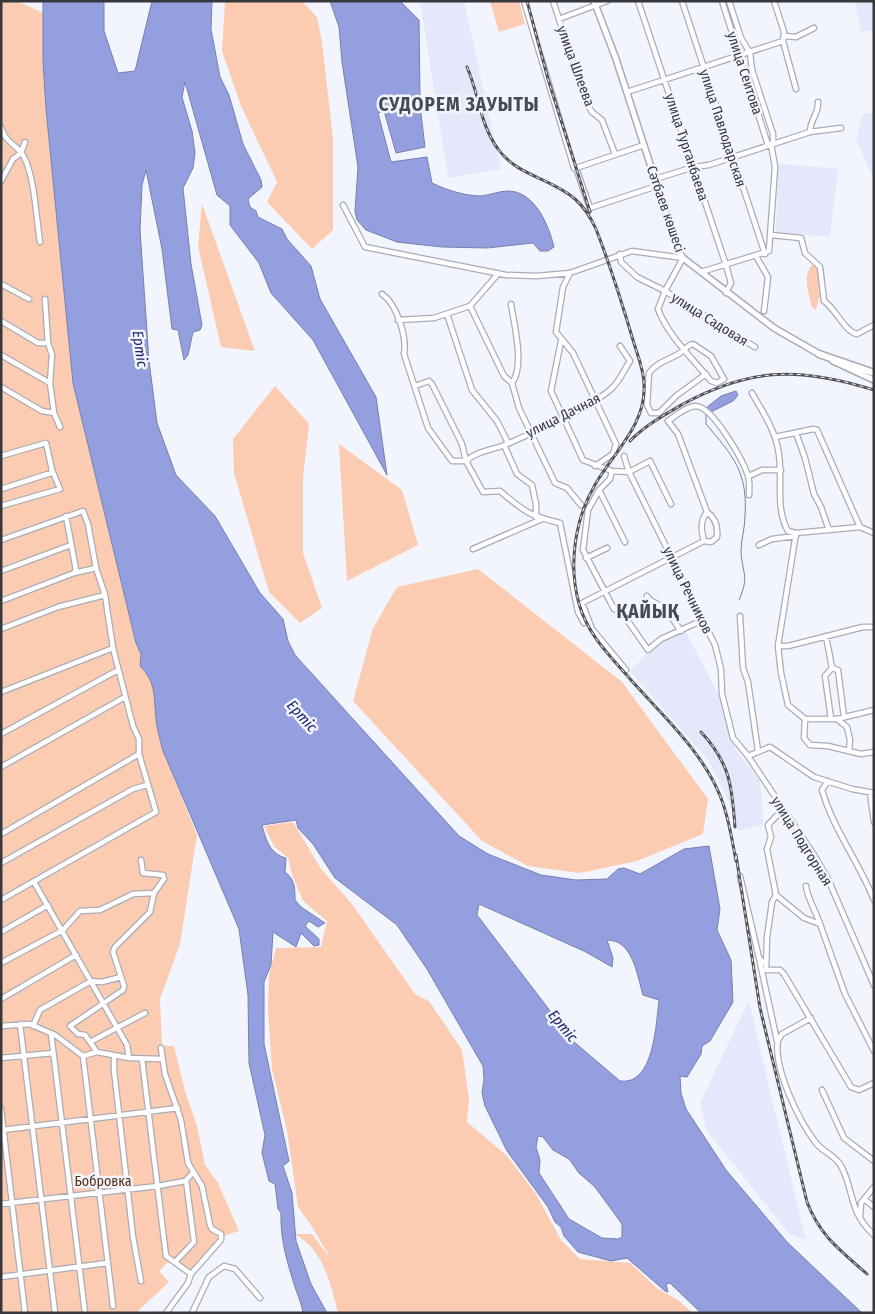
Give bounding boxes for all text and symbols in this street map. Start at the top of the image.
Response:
street label: улица Шлеева [553,23,598,109]
street label: улица Сеитова [723,30,766,117]
street label: улица Павлодарская [696,67,750,189]
street label: улица Турганбаева [661,91,712,203]
district label: СУДОРЕМ ЗАУЫТЫ [378,93,540,116]
street label: Сәтбаев көшесі [643,164,688,255]
street label: улица Садовая [668,289,751,350]
water label: Ертіс [129,330,152,369]
street label: улица Дачная [523,389,603,441]
street label: улица Речников [659,544,716,637]
district label: ҚАЙЫҚ [616,599,680,623]
water label: Ертіс [283,696,321,736]
street label: улица Подгорная [767,793,836,889]
water label: Ертіс [544,1006,582,1046]
park label: Бобровка [74,1173,132,1190]

